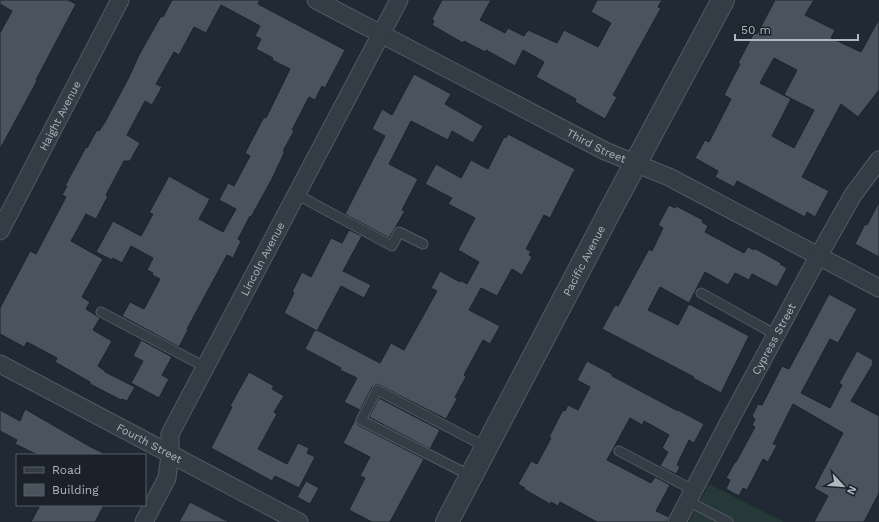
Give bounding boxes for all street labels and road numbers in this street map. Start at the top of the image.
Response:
street label: Haight Avenue [36,79,83,153]
street label: Third Street [565,126,628,165]
street label: Lincoln Avenue [238,220,287,298]
street label: Pacific Avenue [560,223,608,298]
street label: Cypress Street [749,301,798,377]
street label: Fourth Street [115,420,185,466]

